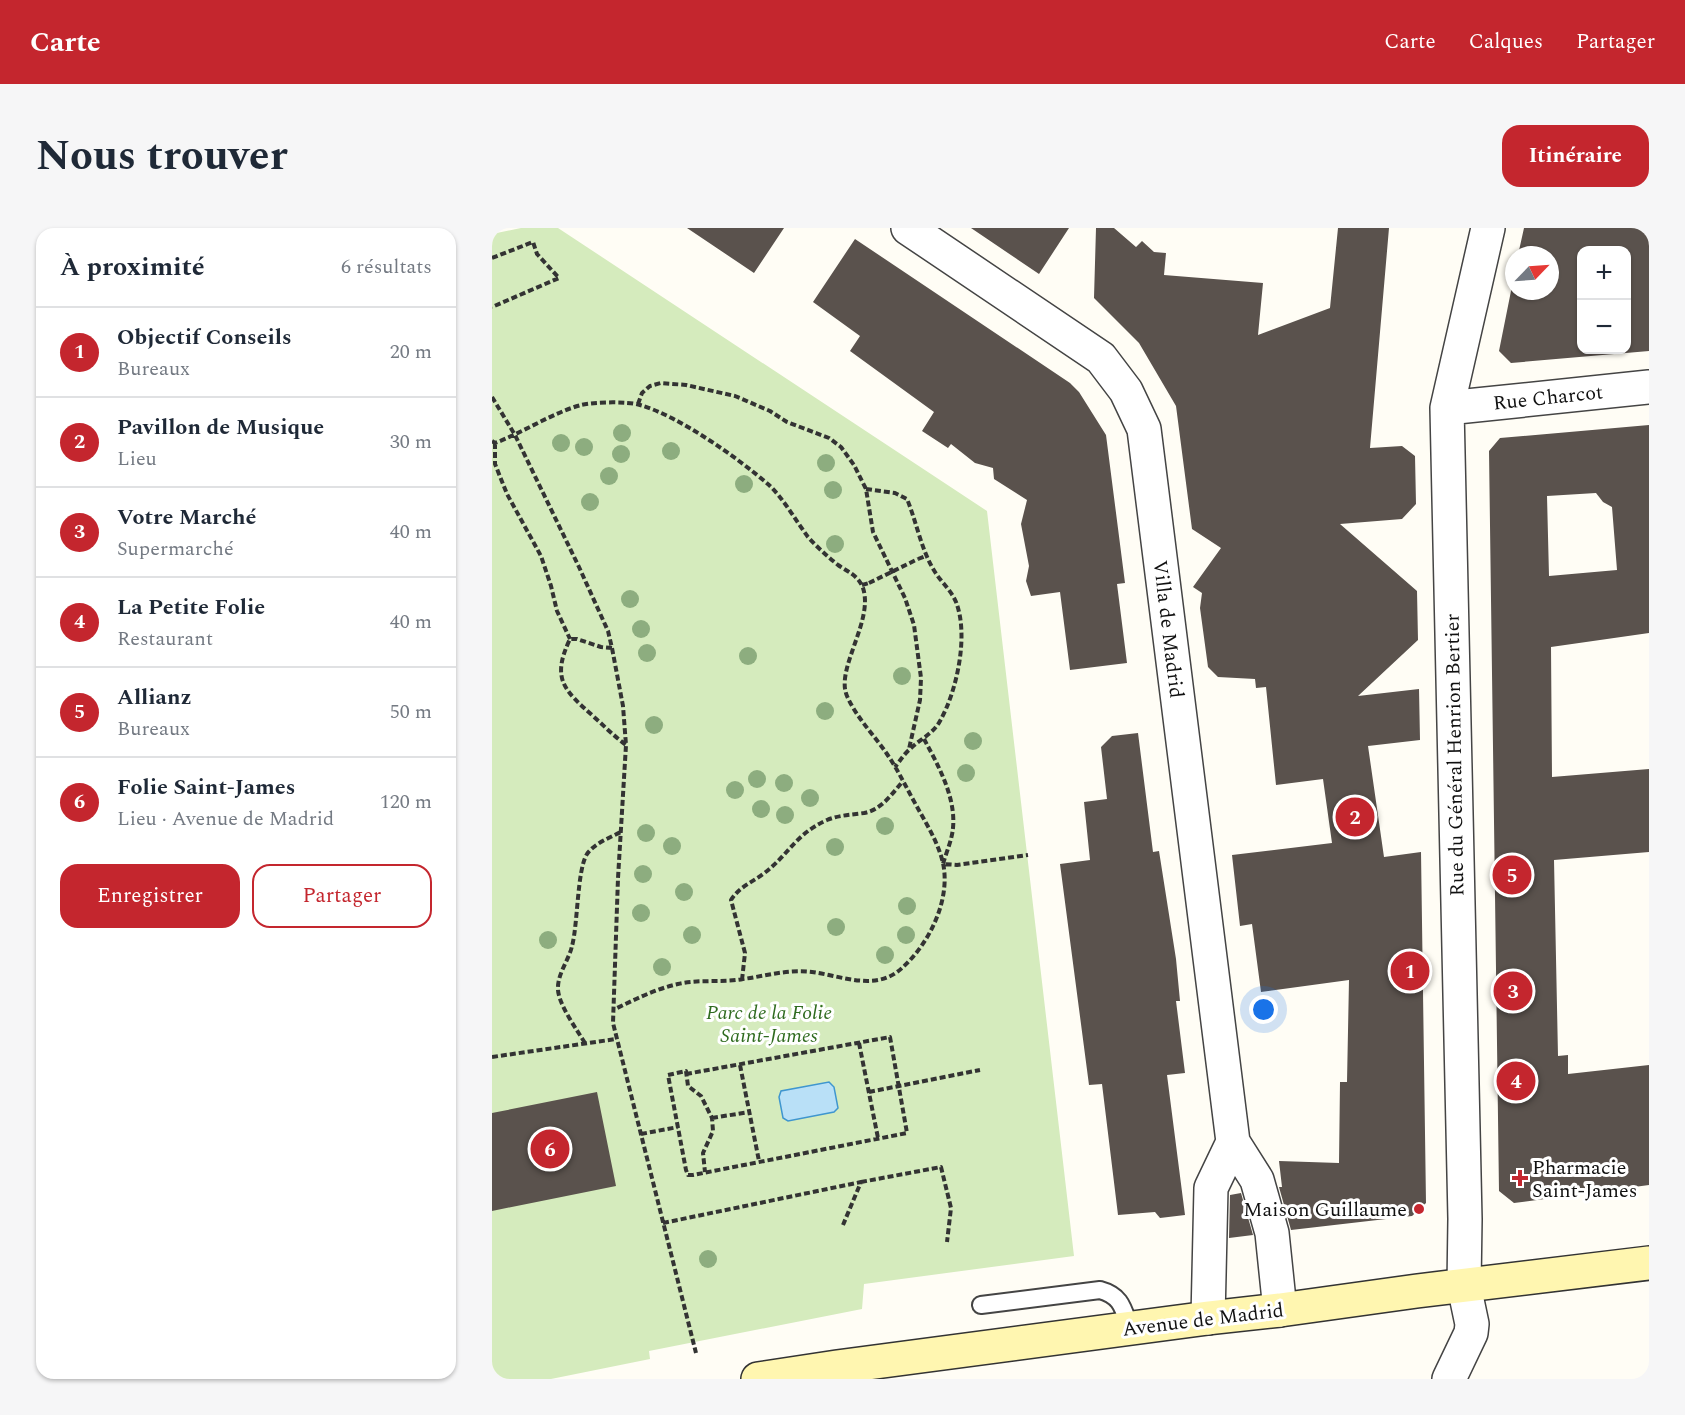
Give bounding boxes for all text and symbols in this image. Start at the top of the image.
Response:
text: Carte [30,21,101,64]
text: Carte [1384,26,1436,58]
text: Calques [1469,26,1543,58]
text: Partager [1576,26,1655,58]
text: Nous trouver [36,125,288,188]
button: Itinéraire [1502,125,1649,187]
north arrow [1505,246,1559,300]
map controls [1577,246,1631,354]
button: + [1577,246,1631,300]
text: À proximité [60,247,205,287]
text: 6 résultats [341,252,432,282]
button: − [1577,300,1631,354]
text: Objectif Conseils [117,321,292,354]
text: 1 [74,337,85,367]
text: 20 m [390,337,432,367]
text: Bureaux [117,354,190,384]
street label: Rue Charcot [1492,377,1605,419]
text: Pavillon de Musique [117,411,324,444]
text: 2 [74,427,85,457]
text: 30 m [390,427,432,457]
text: Lieu [117,444,157,474]
text: Votre Marché [117,501,256,534]
text: 3 [74,517,85,547]
text: 40 m [390,517,432,547]
text: Supermarché [117,534,234,564]
street label: Villa de Madrid [1145,558,1191,700]
text: La Petite Folie [117,591,265,624]
text: 4 [74,607,85,637]
text: 40 m [390,607,432,637]
street label: Rue du Général Henrion Bertier [1438,613,1472,897]
text: Restaurant [117,624,213,654]
text: Allianz [117,681,192,714]
text: 5 [74,697,85,727]
text: 50 m [390,697,432,727]
text: Bureaux [117,714,190,744]
text: Folie Saint-James [117,771,295,804]
text: 6 [74,787,85,817]
text: 120 m [380,787,432,817]
pin: 2 [1336,794,1374,840]
text: Lieu · Avenue de Madrid [117,804,334,834]
pin: 5 [1492,852,1532,898]
button: Enregistrer [60,864,240,928]
button: Partager [252,864,432,928]
pin: 1 [1390,948,1430,994]
pin: 3 [1494,968,1532,1014]
your location [1249,995,1278,1024]
park label: Parc de la Folie Saint-James [706,998,832,1051]
pin: 4 [1496,1058,1536,1104]
pin: 6 [530,1126,570,1172]
place label: Pharmacie Saint-James [1532,1153,1637,1206]
marker: Pharmacie Saint-James [1513,1171,1527,1185]
place label: Maison Guillaume [1243,1195,1407,1225]
marker: Maison Guillaume [1412,1202,1426,1216]
street label: Avenue de Madrid [1121,1295,1286,1345]

